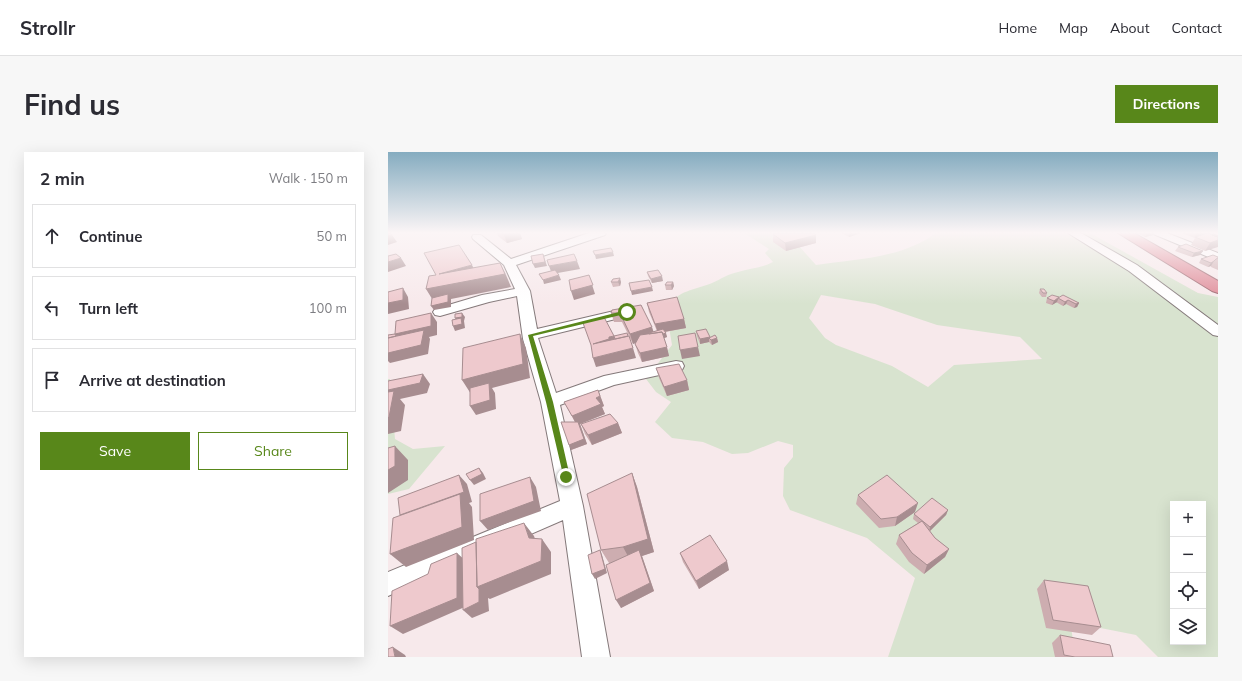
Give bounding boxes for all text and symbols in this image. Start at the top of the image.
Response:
text: Strollr [20,16,75,40]
text: Home [998,19,1037,37]
text: Map [1059,19,1088,37]
text: About [1110,19,1150,37]
text: Contact [1172,19,1222,37]
button: Directions [1115,85,1218,123]
text: Find us [24,87,120,122]
text: 2 min [40,168,85,189]
text: Walk · 150 m [269,170,348,186]
icon: ahead [41,225,63,247]
text: Continue [79,227,142,246]
text: 50 m [317,228,347,244]
icon: left [41,297,63,319]
text: Turn left [79,299,138,318]
text: 100 m [309,300,347,316]
route start [618,303,636,321]
icon: arrive [41,369,63,391]
text: Arrive at destination [79,371,226,390]
button: Save [40,432,190,470]
button: Share [198,432,348,470]
route end [557,468,575,486]
map controls [1170,501,1206,645]
button: + [1170,501,1206,537]
button: − [1170,537,1206,573]
button: locate [1170,573,1206,609]
button: layers [1170,609,1206,645]

